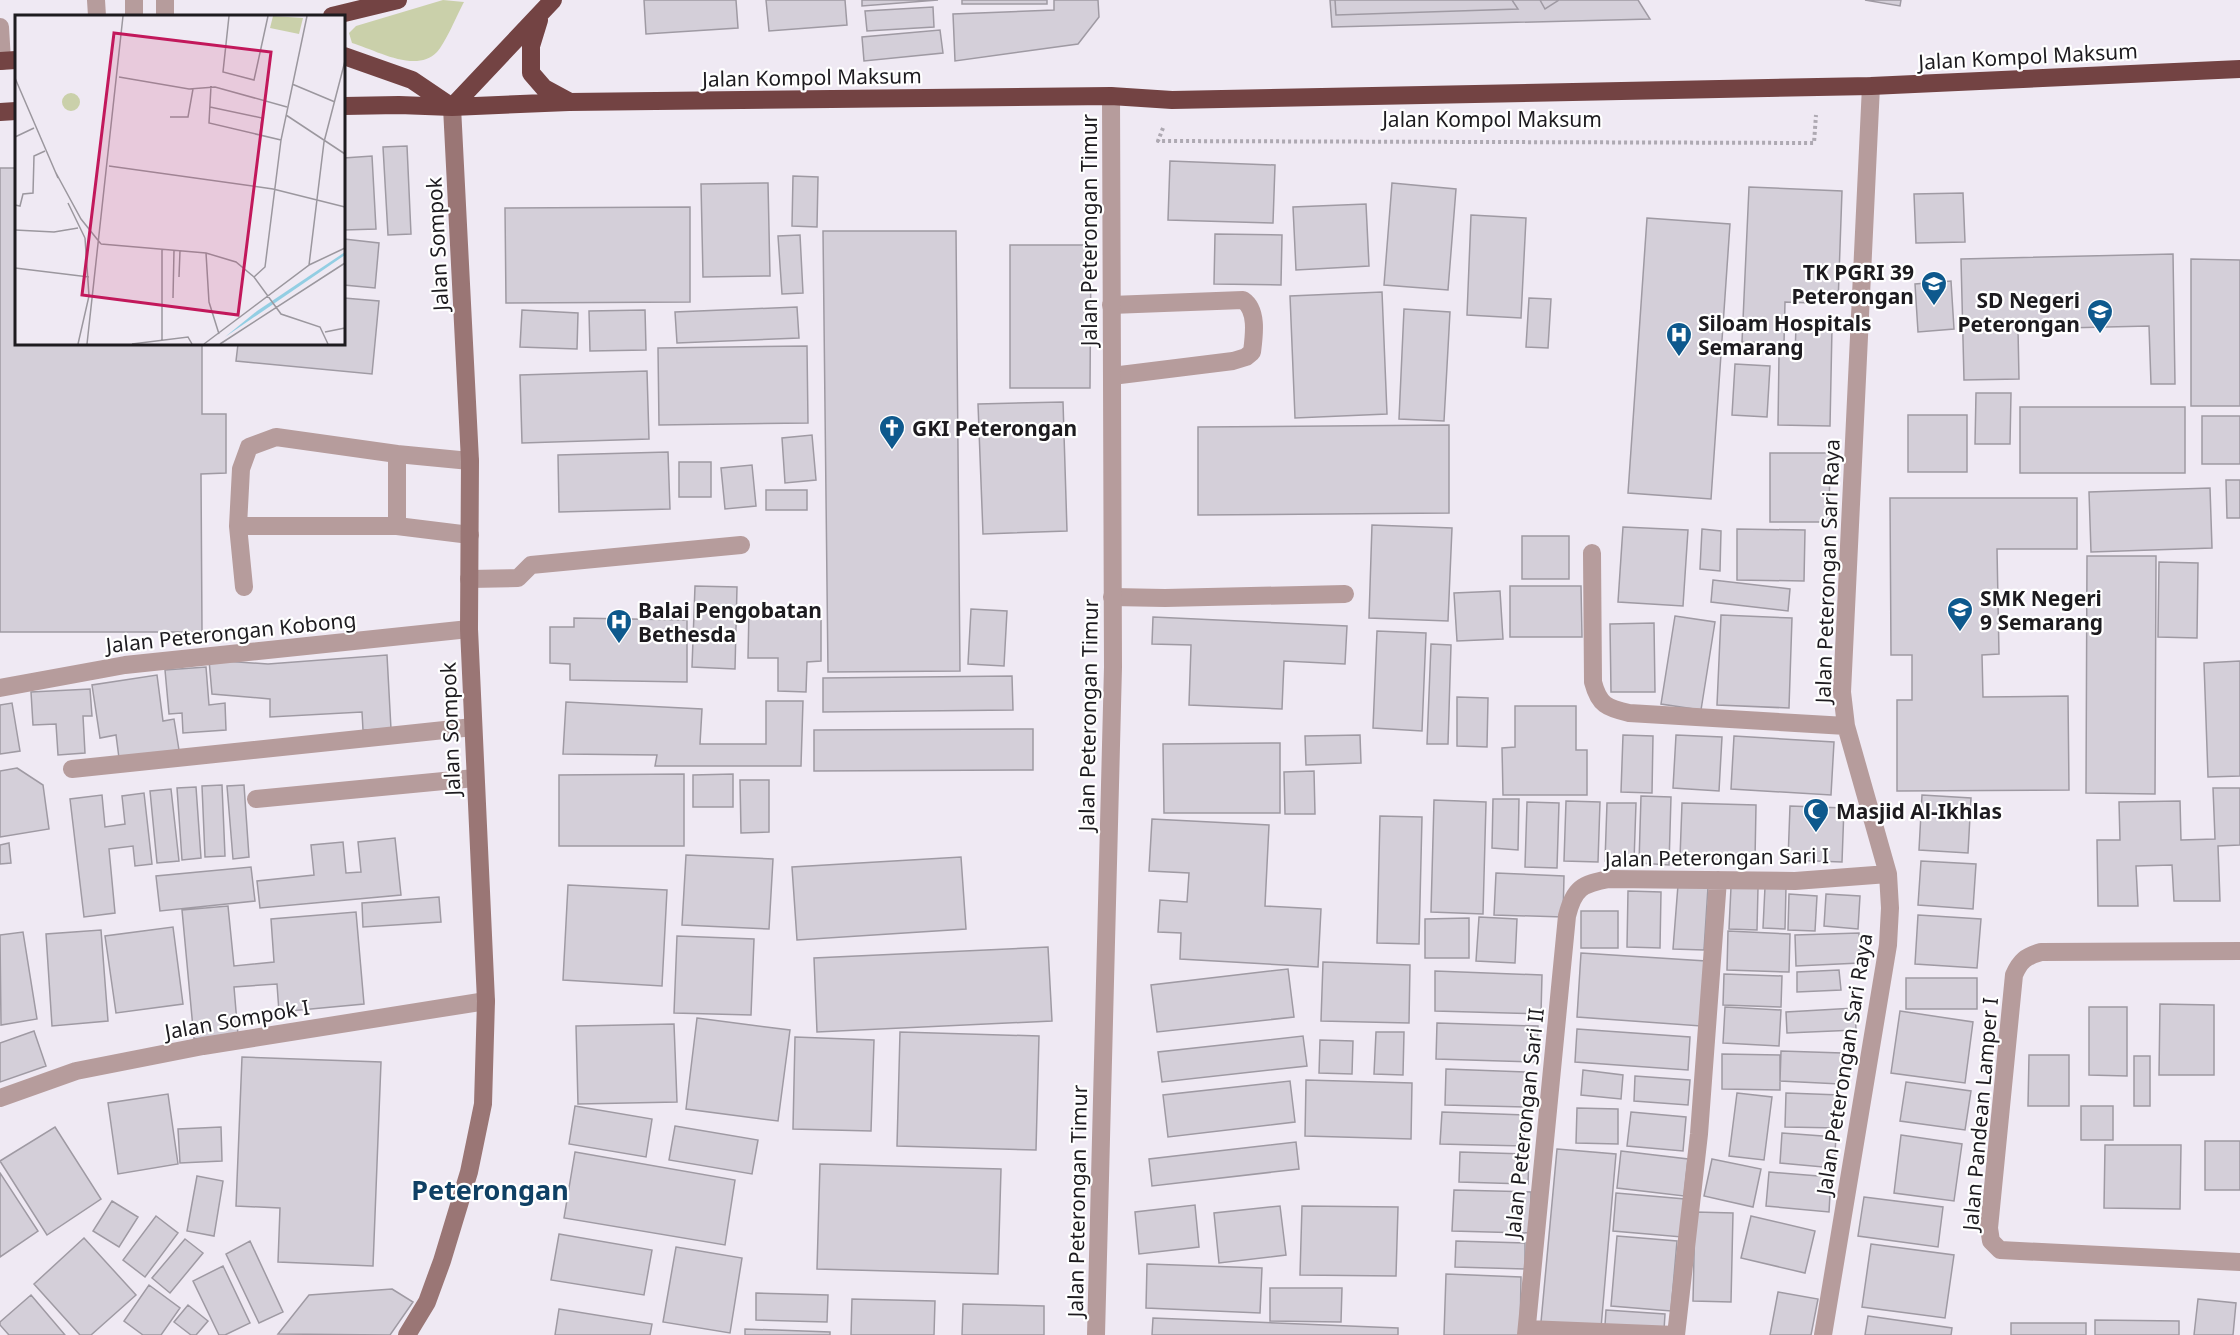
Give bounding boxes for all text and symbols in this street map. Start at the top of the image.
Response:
inset map [15,15,345,345]
street label: Jalan Kompol Maksum [1916,36,2138,76]
street label: Jalan Kompol Maksum [700,61,922,93]
street label: Jalan Kompol Maksum [1380,105,1602,133]
street label: Jalan Peterongan Timur [1075,113,1103,348]
street label: Jalan Sompok [419,176,455,314]
place label: TK PGRI 39 Peterongan [1792,258,1914,310]
school or university icon: TK PGRI 39 Peterongan [1919,269,1949,307]
place label: SD Negeri Peterongan [1958,286,2080,338]
school or university icon: SD Negeri Peterongan [2085,297,2115,335]
place label: Siloam Hospitals Semarang [1698,309,1872,361]
hospital icon: Siloam Hospitals Semarang [1664,320,1694,358]
church icon: GKI Peterongan [877,413,907,451]
place label: GKI Peterongan [912,414,1077,442]
street label: Jalan Peterongan Sari Raya [1808,438,1846,706]
place label: SMK Negeri 9 Semarang [1980,584,2103,636]
school or university icon: SMK Negeri 9 Semarang [1945,595,1975,633]
place label: Balai Pengobatan Bethesda [638,596,822,648]
street label: Jalan Peterongan Timur [1072,598,1104,834]
street label: Jalan Peterongan Kobong [103,605,357,659]
hospital icon: Balai Pengobatan Bethesda [604,607,634,645]
street label: Jalan Sompok [434,661,466,798]
mosque icon: Masjid Al-Ikhlas [1801,796,1831,834]
place label: Masjid Al-Ikhlas [1836,797,2002,825]
street label: Jalan Peterongan Sari I [1603,841,1829,873]
street label: Jalan Peterongan Sari Raya [1809,931,1879,1199]
street label: Jalan Sompok I [160,992,312,1046]
street label: Jalan Pandean Lamper I [1956,996,2004,1234]
street label: Jalan Peterongan Sari II [1498,1007,1550,1241]
street label: Jalan Peterongan Timur [1061,1084,1093,1320]
district label: Peterongan [411,1171,569,1208]

